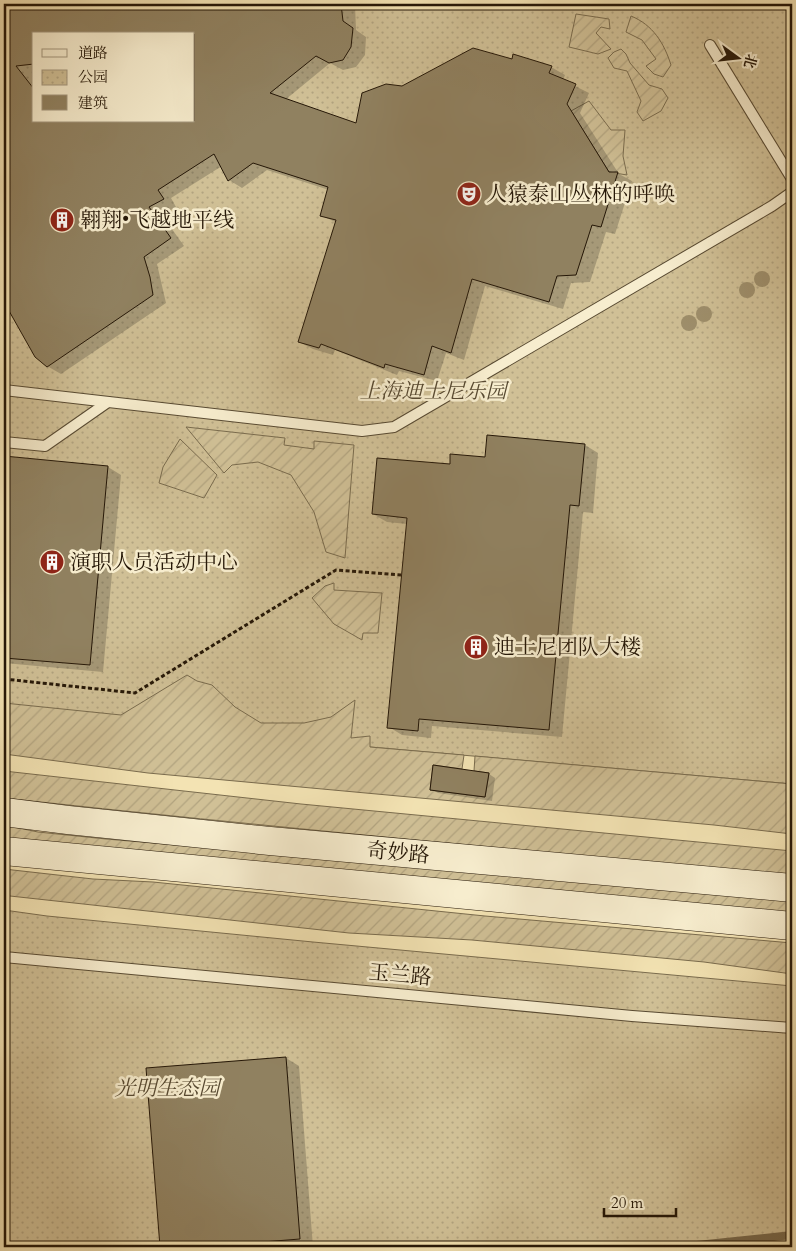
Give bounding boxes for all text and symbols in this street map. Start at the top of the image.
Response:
legend [32,32,195,122]
north arrow [714,32,764,82]
text: 道路 [78,43,108,63]
text: 北 [739,52,761,70]
text: 公园 [78,67,108,87]
text: 建筑 [78,93,108,113]
place label: 人猿泰山丛林的呼唤 [486,180,675,209]
theatre icon: 人猿泰山丛林的呼唤 [456,181,482,207]
place label: 翱翔•飞越地平线 [80,206,234,235]
building icon: 翱翔•飞越地平线 [49,207,75,233]
park label: 上海迪士尼乐园 [360,377,509,406]
place label: 演职人员活动中心 [70,548,238,577]
building icon: 演职人员活动中心 [39,549,65,575]
place label: 迪士尼团队大楼 [494,633,641,662]
building icon: 迪士尼团队大楼 [463,634,489,660]
street label: 奇妙路 [365,836,431,870]
street label: 玉兰路 [367,958,433,992]
park label: 光明生态园 [115,1074,222,1103]
scale bar [604,1186,676,1218]
text: 20 m [611,1193,643,1213]

